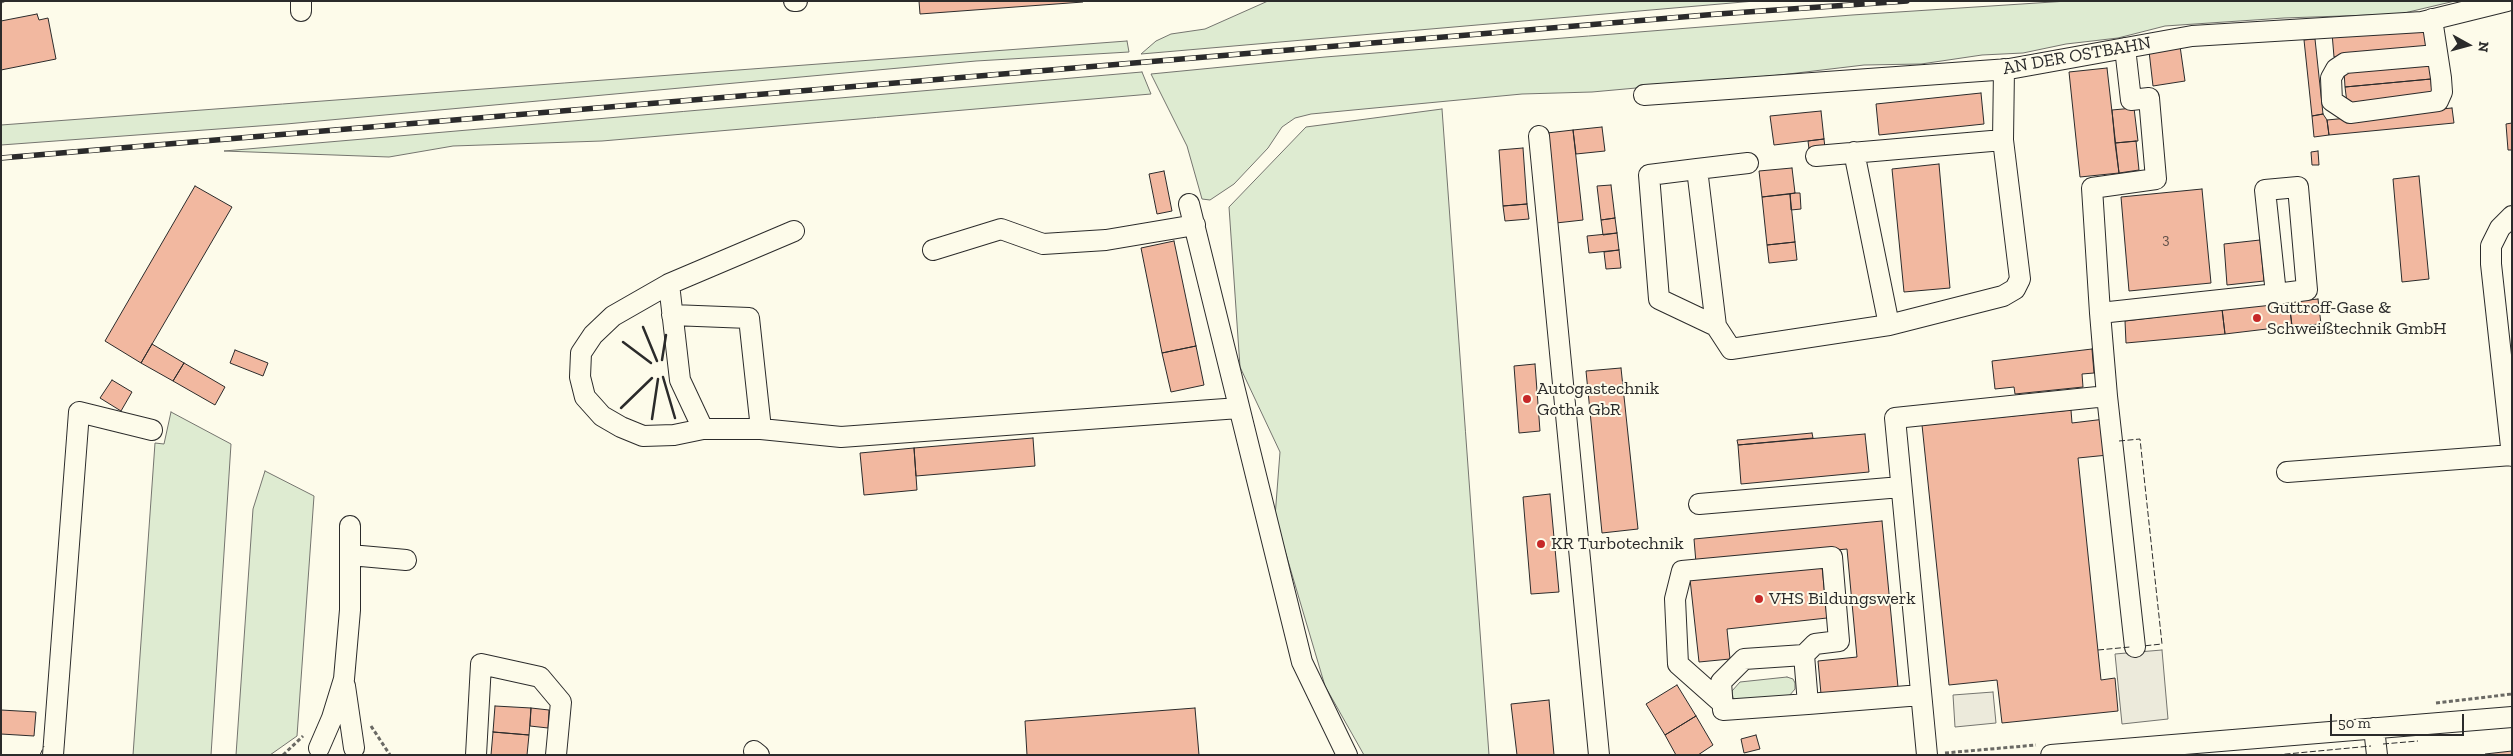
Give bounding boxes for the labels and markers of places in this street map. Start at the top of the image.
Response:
place label: Guttroff-Gase & Schweißtechnik GmbH [2267,297,2446,340]
marker: Guttroff-Gase & Schweißtechnik GmbH [2251,312,2263,324]
place label: Autogastechnik Gotha GbR [1537,378,1659,420]
marker: Autogastechnik Gotha GbR [1521,393,1533,405]
place label: KR Turbotechnik [1551,533,1684,555]
marker: KR Turbotechnik [1535,538,1547,550]
place label: VHS Bildungswerk [1769,588,1916,610]
marker: VHS Bildungswerk [1753,593,1765,605]

